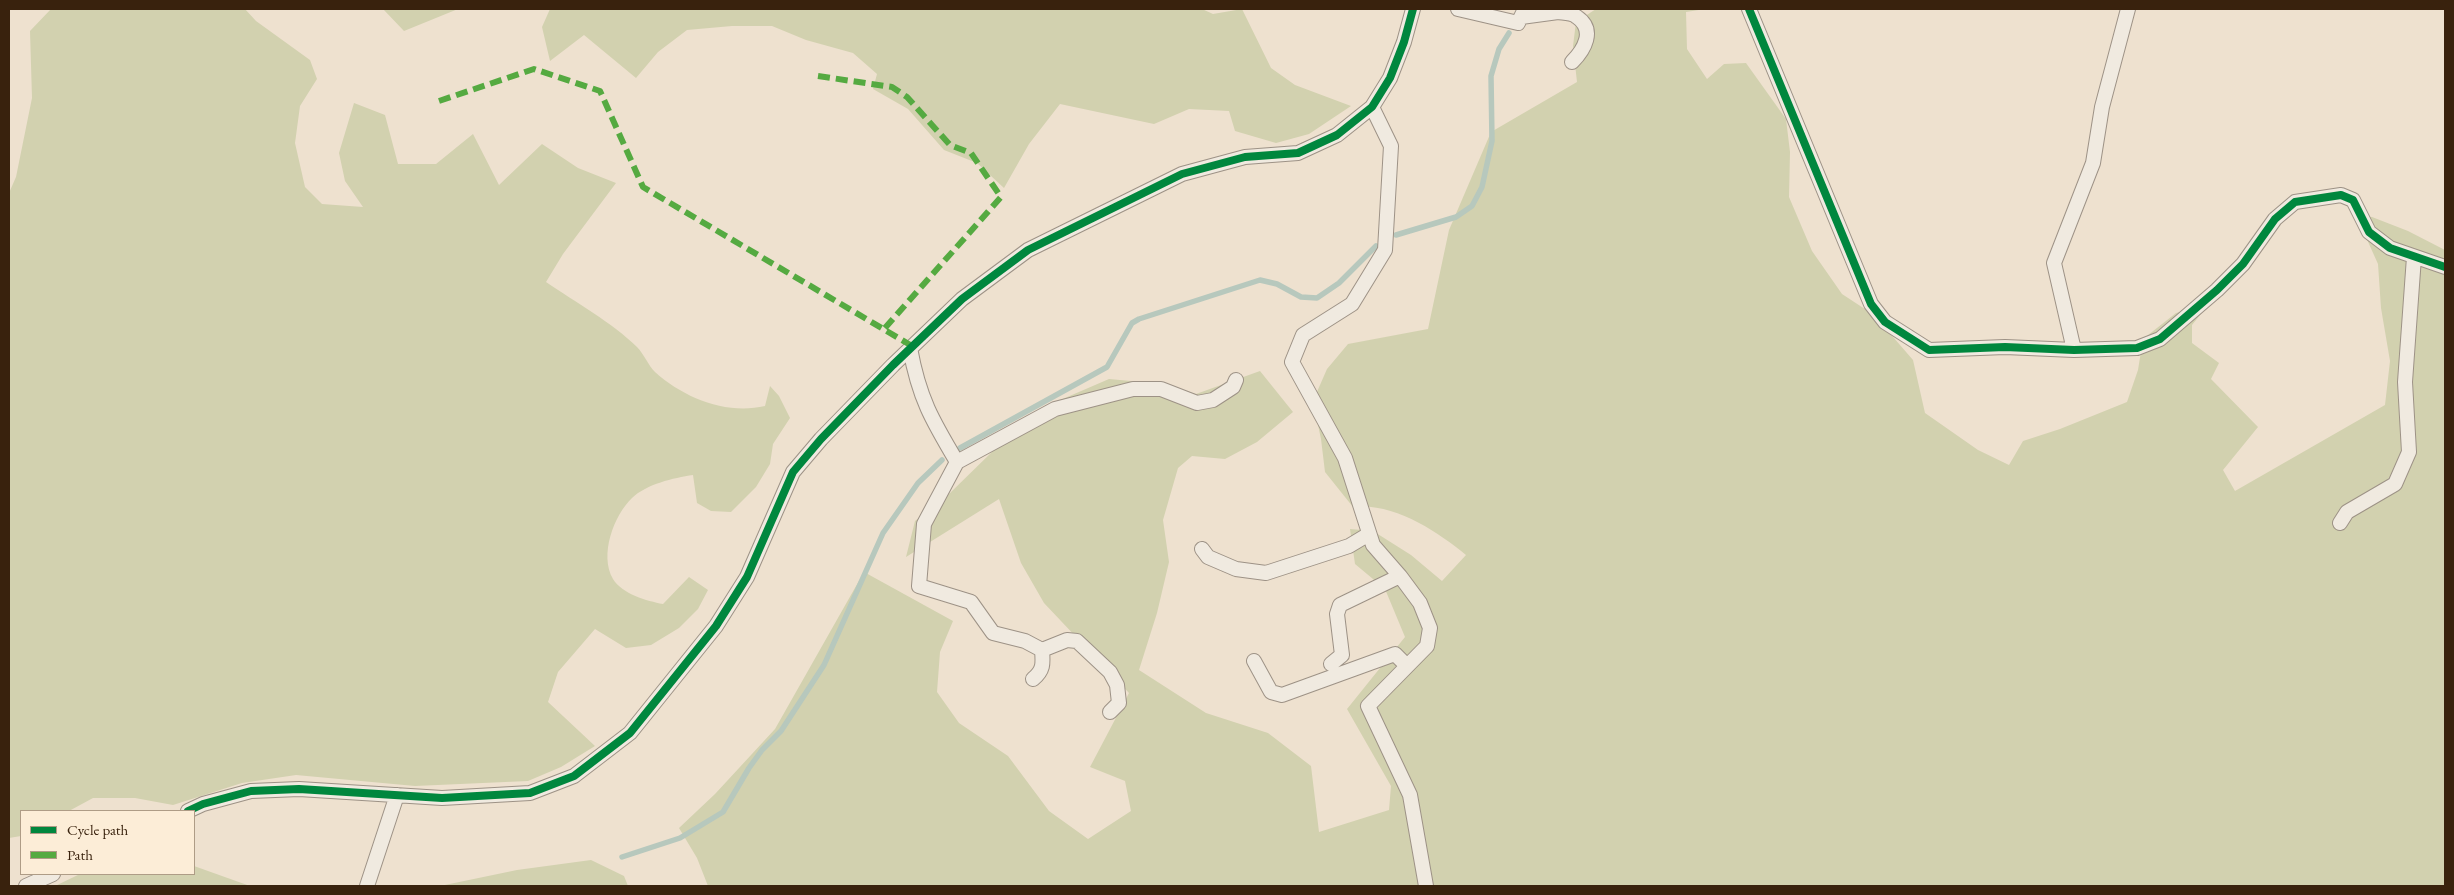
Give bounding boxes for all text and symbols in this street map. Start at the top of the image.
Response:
legend [20,810,195,875]
text: Cycle path [67,820,128,839]
text: Path [67,845,93,864]

